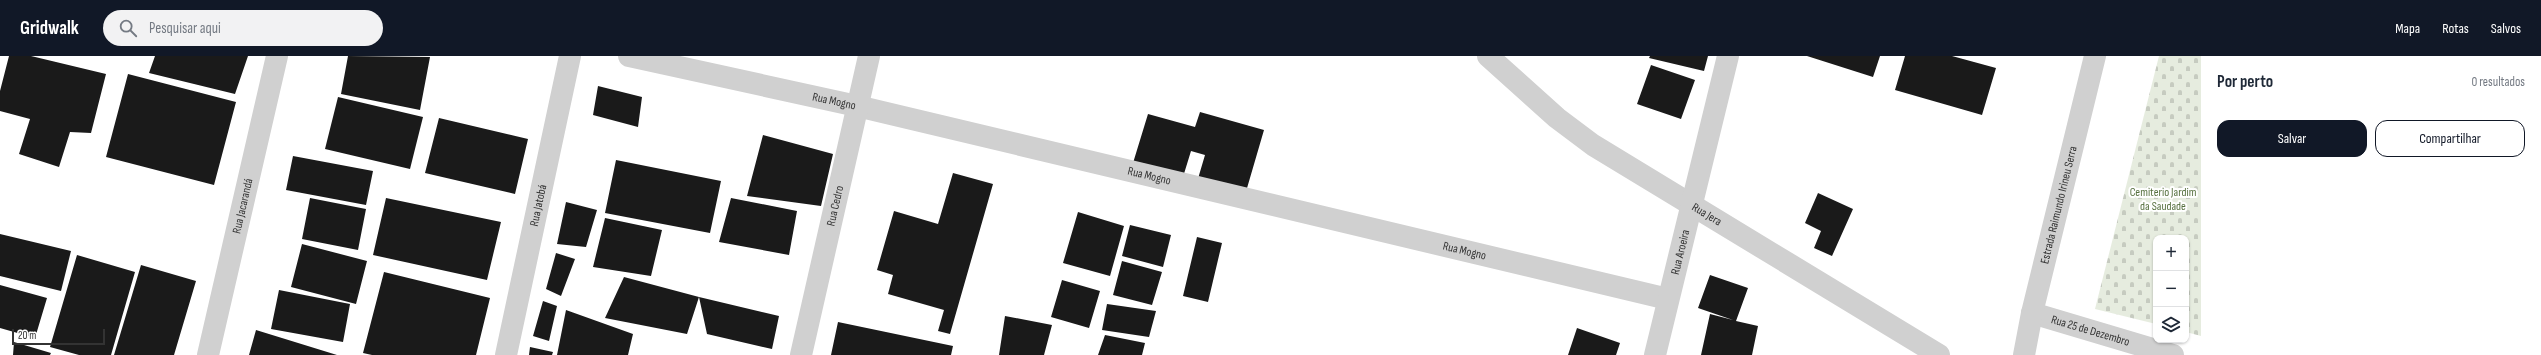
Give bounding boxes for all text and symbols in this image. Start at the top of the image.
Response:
search box [103,10,383,46]
text: Gridwalk [20,17,79,40]
icon: search [117,17,139,39]
text: Pesquisar aqui [149,19,221,38]
text: Mapa [2395,20,2420,37]
text: Rotas [2442,20,2469,37]
text: Salvos [2491,20,2521,37]
text: Por perto [2217,72,2273,92]
text: 0 resultados [2471,74,2525,90]
street label: Rua Mogno [811,89,857,114]
button: Salvar [2217,120,2367,157]
button: Compartilhar [2375,120,2525,157]
street label: Estrada Raimundo Irineu Serra [2037,144,2081,266]
street label: Rua Mogno [1126,164,1173,188]
street label: Rua Jacarandá [229,177,257,235]
street label: Rua Jatobá [527,183,550,228]
street label: Rua Cedro [824,184,847,228]
park label: Cemiterio Jardim da Saudade [2130,185,2197,214]
street label: Rua Jera [1689,200,1725,230]
street label: Rua Aroeira [1668,228,1693,276]
map controls [2153,235,2189,343]
button: + [2153,235,2189,271]
street label: Rua Mogno [1441,239,1488,263]
button: − [2153,271,2189,307]
button: layers [2153,307,2189,343]
street label: Rua 25 de Dezembro [2049,312,2131,350]
scale bar [12,327,105,346]
text: 20 m [18,329,36,342]

